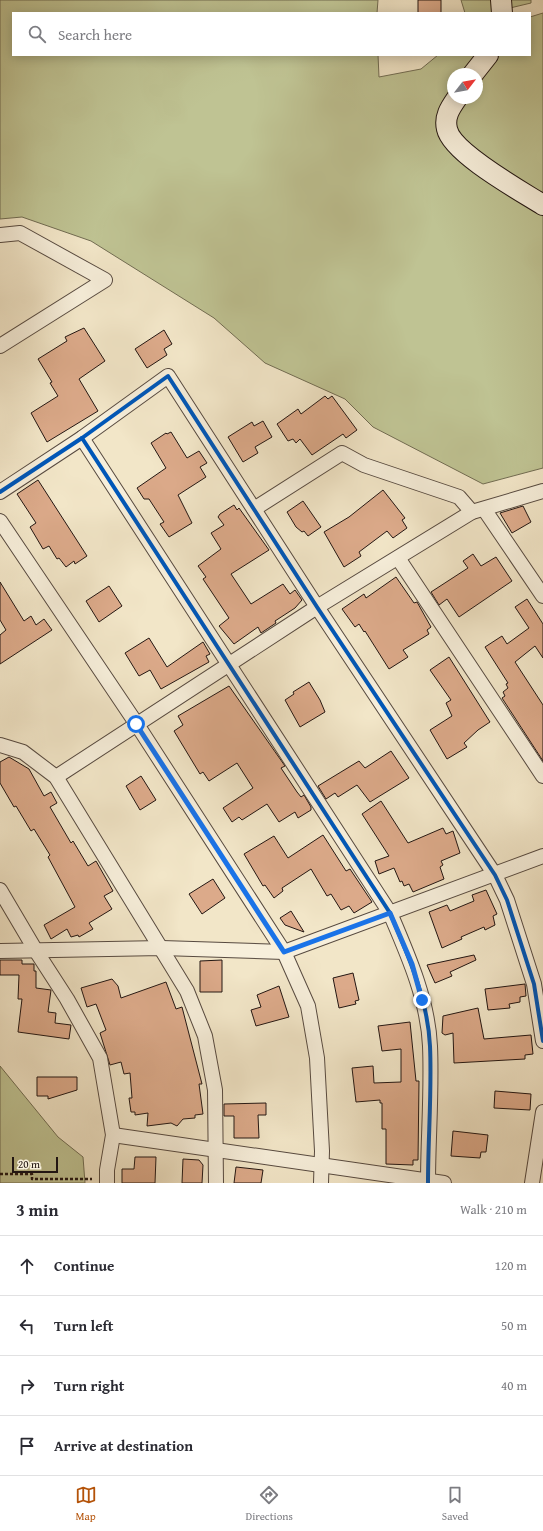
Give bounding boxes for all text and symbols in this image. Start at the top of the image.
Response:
search box [12,12,531,56]
icon: search [26,23,48,45]
text: Search here [58,24,132,45]
north arrow [447,68,483,104]
route start [127,715,145,733]
route end [413,991,431,1009]
scale bar [12,1155,58,1174]
text: 20 m [18,1156,40,1172]
text: 3 min [16,1197,58,1222]
text: Walk · 210 m [460,1200,527,1219]
icon: ahead [16,1255,38,1277]
text: Continue [54,1255,115,1276]
text: 120 m [495,1256,527,1275]
icon: left [16,1315,38,1337]
text: Turn left [54,1315,113,1336]
text: 50 m [501,1316,527,1335]
icon: right [16,1375,38,1397]
text: Turn right [54,1375,125,1396]
text: 40 m [501,1376,527,1395]
icon: arrive [16,1435,38,1457]
text: Arrive at destination [54,1435,193,1456]
tab: Map [75,1484,97,1524]
tab: Directions [246,1484,293,1524]
tab: Saved [442,1484,468,1524]

